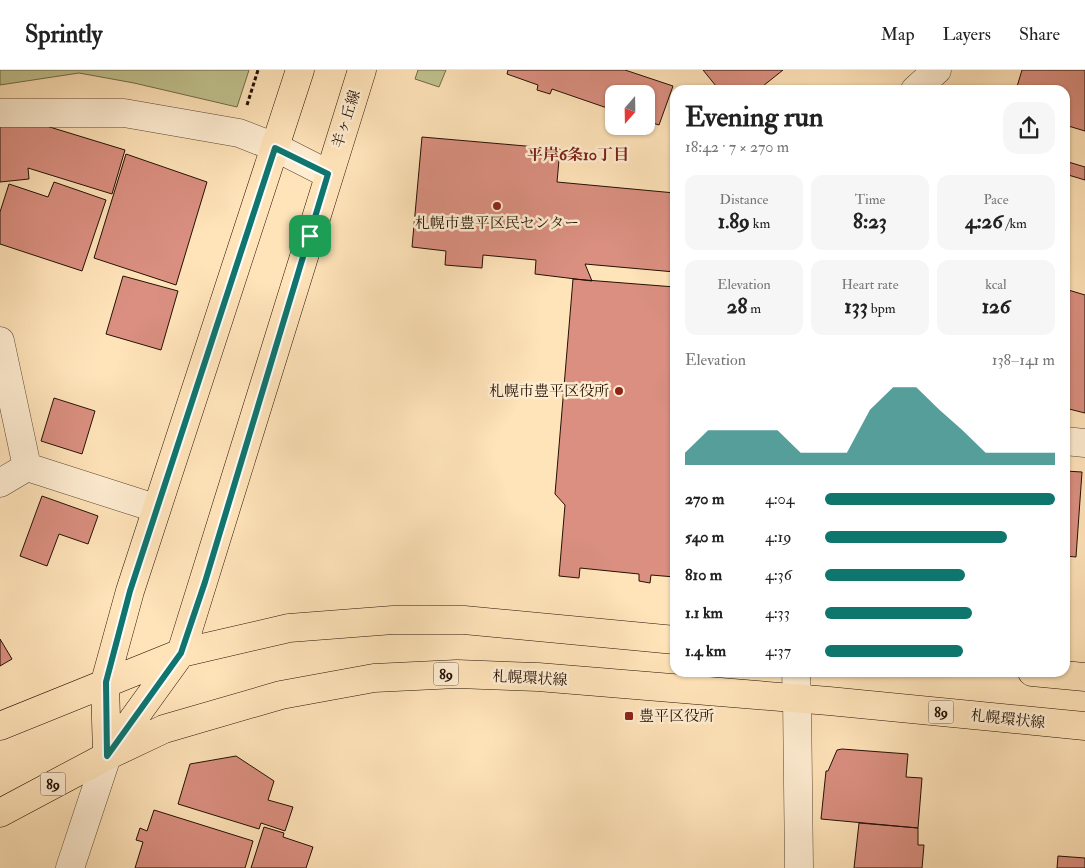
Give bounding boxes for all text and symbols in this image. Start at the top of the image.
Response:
text: Sprintly [25,19,102,50]
text: Map [881,23,915,46]
text: Layers [943,23,991,46]
text: Share [1019,23,1060,46]
north arrow [605,85,655,135]
map controls [605,85,655,135]
street label: 羊ヶ丘線 [328,88,365,151]
text: Evening run [685,100,823,135]
button: share [1003,102,1055,154]
text: 18:42 · 7 × 270 m [685,137,789,157]
district label: 平岸6条10丁目 [527,145,629,165]
text: Distance [720,191,768,208]
text: Time [855,191,885,208]
text: Pace [983,191,1009,208]
marker: 札幌市豊平区民センター [491,200,503,212]
text: 1.89 [718,208,750,235]
text: 8:23 [853,208,887,235]
text: 4:26 [965,208,1003,235]
place label: 札幌市豊平区民センター [415,214,579,233]
pin [289,215,331,257]
text: km [750,215,770,232]
text: /km [1003,215,1027,232]
icon: arrive [296,222,324,250]
text: Elevation [717,276,771,293]
text: Heart rate [842,276,899,293]
text: kcal [985,276,1007,293]
text: 28 [727,293,747,320]
text: 133 [844,293,868,320]
text: 126 [982,293,1010,320]
text: m [747,300,761,317]
text: bpm [868,300,896,317]
text: Elevation [685,350,746,370]
text: 138–141 m [992,350,1055,370]
place label: 札幌市豊平区役所 [489,382,609,401]
marker: 札幌市豊平区役所 [613,385,625,397]
text: 270 m [685,489,724,509]
text: 4:04 [765,489,794,509]
text: 540 m [685,527,724,547]
text: 4:19 [765,527,791,547]
text: 810 m [685,565,722,585]
text: 4:36 [765,565,792,585]
text: 1.1 km [685,603,723,623]
text: 4:33 [765,603,790,623]
text: 1.4 km [685,641,726,661]
text: 4:37 [765,641,791,661]
road number: 89 [434,662,458,686]
street label: 札幌環状線 [492,667,568,690]
road number: 89 [928,700,954,724]
street label: 札幌環状線 [970,706,1046,733]
place label: 豊平区役所 [639,707,714,726]
marker: 豊平区役所 [623,710,635,722]
road number: 89 [40,772,66,796]

